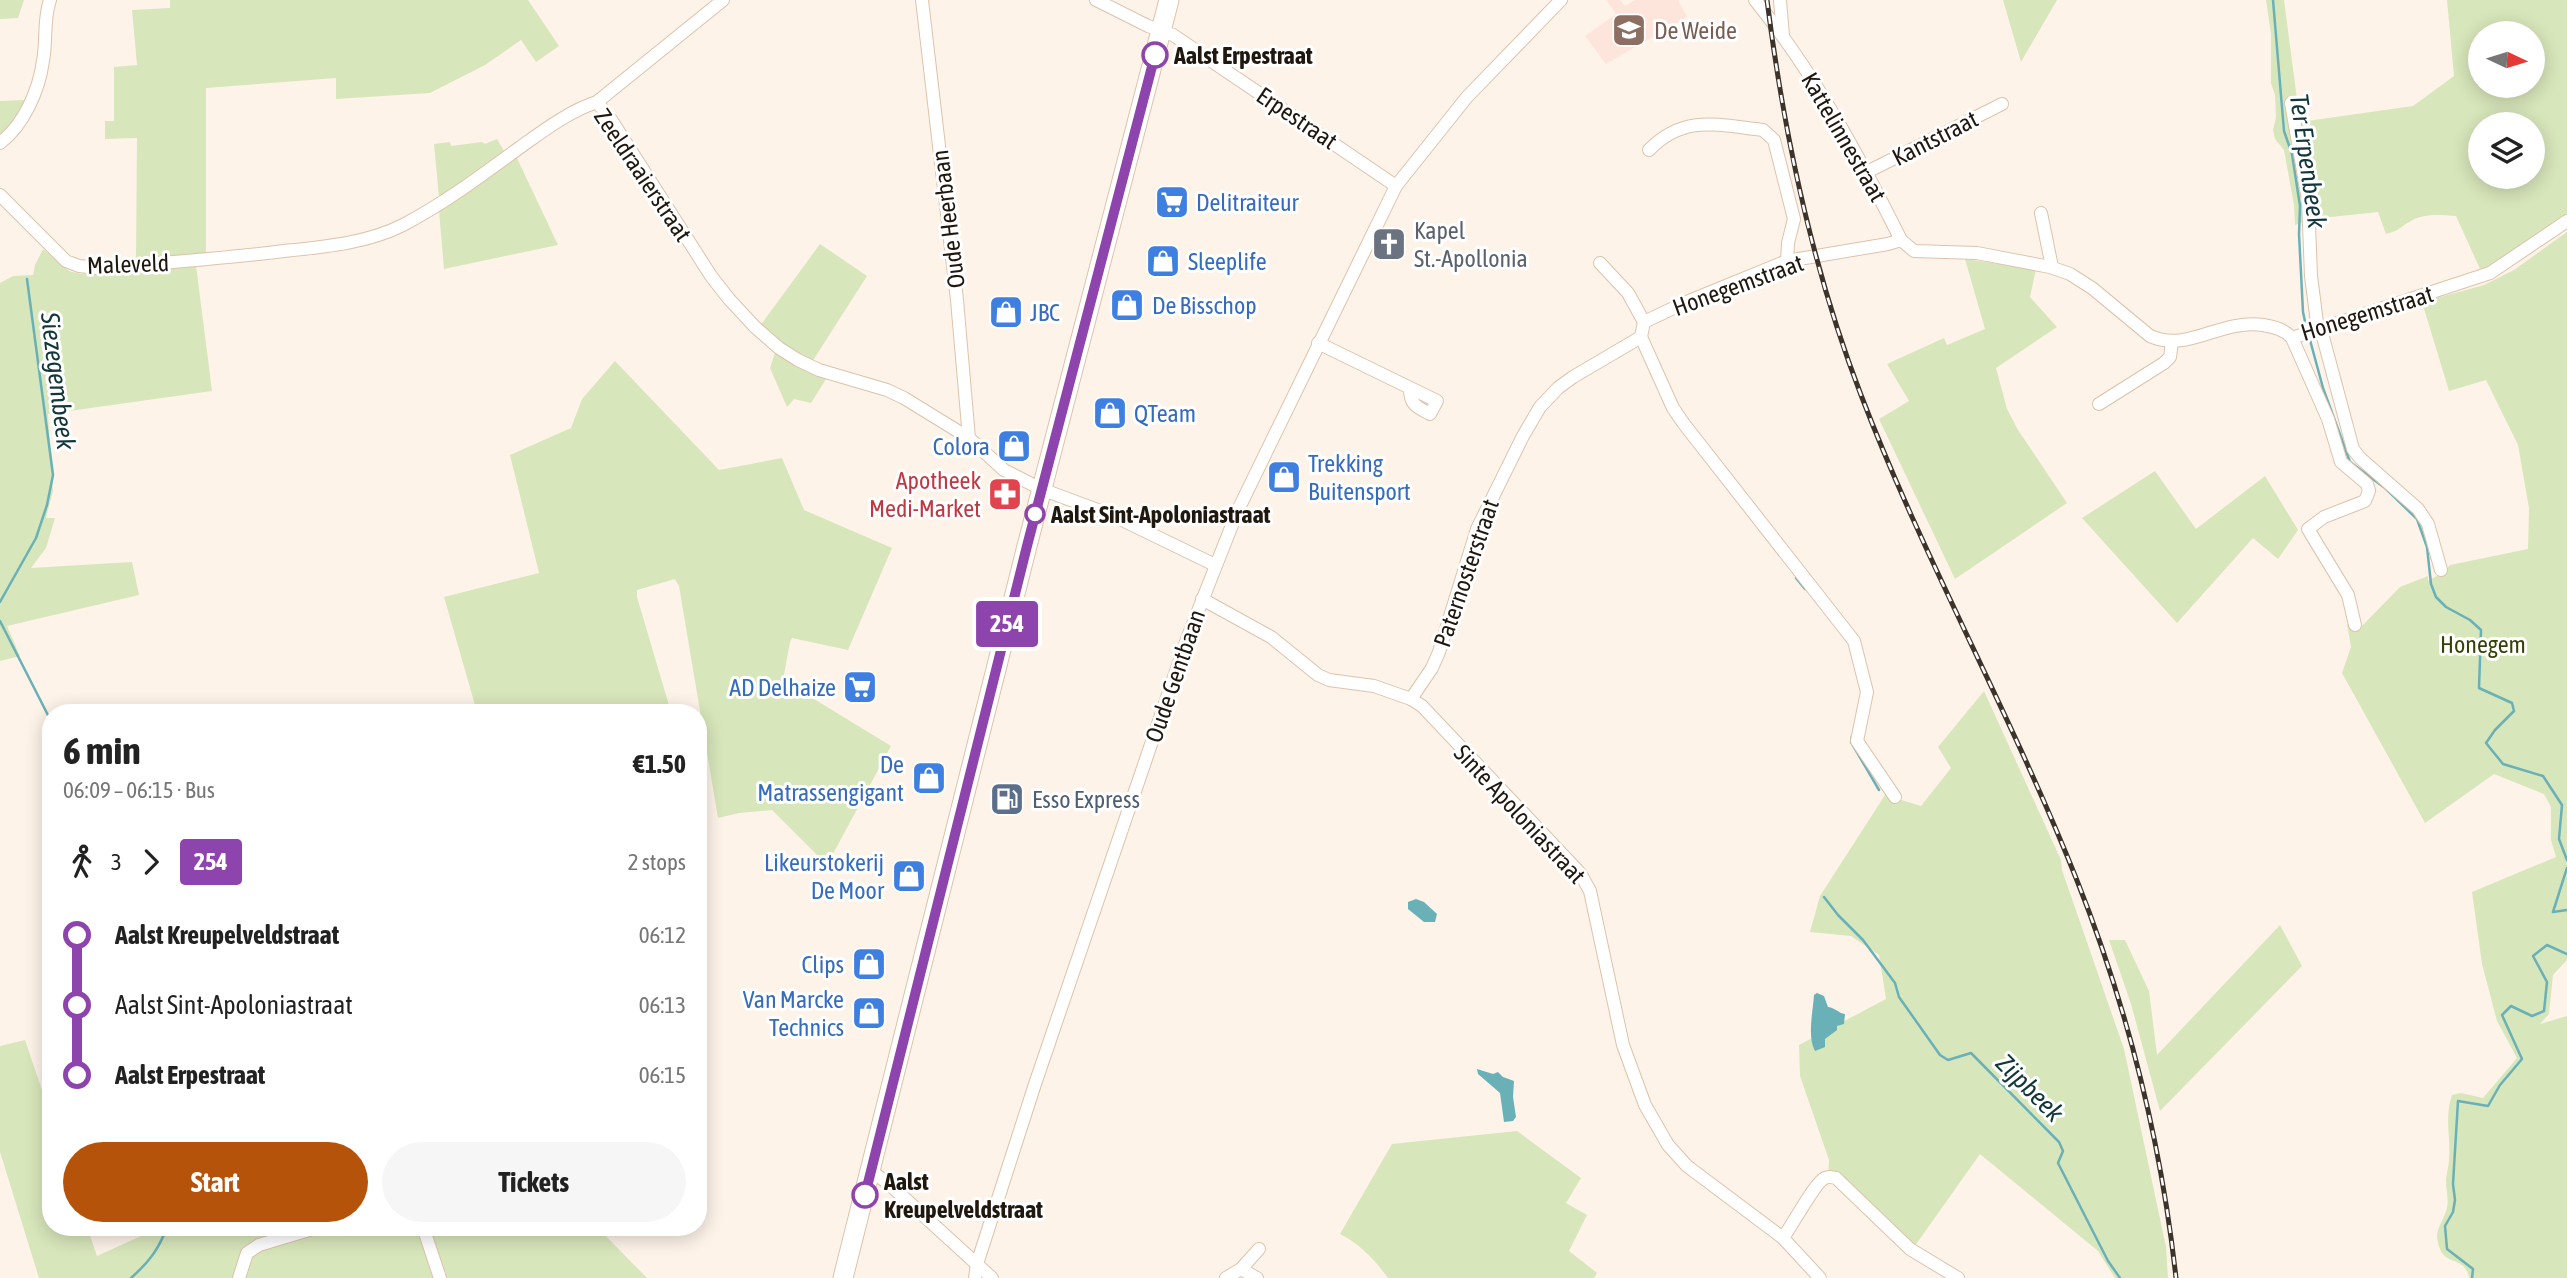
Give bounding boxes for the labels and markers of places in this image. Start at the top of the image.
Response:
school or university icon: De Weide [1610,11,1648,49]
place label: De Weide [1654,17,1737,44]
marker: Aalst Erpestraat [1142,42,1168,68]
place label: Aalst Erpestraat [1173,42,1313,69]
supermarket icon: Delitraiteur [1153,183,1191,221]
place label: Delitraiteur [1196,189,1300,216]
place label: Kapel St.-Apollonia [1414,217,1528,272]
church icon: Kapel St.-Apollonia [1370,225,1408,263]
shop icon: Sleeplife [1144,242,1182,280]
place label: Sleeplife [1188,248,1267,275]
shop icon: De Bisschop [1108,286,1146,324]
place label: De Bisschop [1152,292,1257,319]
shop icon: JBC [987,293,1025,331]
place label: JBC [1030,299,1060,326]
shop icon: QTeam [1091,394,1129,432]
place label: QTeam [1134,400,1196,427]
shop icon: Colora [995,427,1033,465]
place label: Colora [933,433,990,460]
place label: Trekking Buitensport [1308,450,1411,505]
shop icon: Trekking Buitensport [1265,458,1303,496]
place label: Apotheek Medi-Market [869,467,981,522]
pharmacy icon: Apotheek Medi-Market [986,475,1024,513]
place label: Aalst Sint-Apoloniastraat [1050,501,1271,528]
marker: Aalst Sint-Apoloniastraat [1025,504,1045,524]
supermarket icon: AD Delhaize [841,668,879,706]
place label: AD Delhaize [729,674,836,701]
place label: De Matrassengigant [757,751,904,806]
shop icon: De Matrassengigant [910,759,948,797]
fuel station icon: Esso Express [988,780,1026,818]
place label: Esso Express [1032,786,1140,813]
place label: Likeurstokerij De Moor [764,849,885,904]
shop icon: Likeurstokerij De Moor [890,857,928,895]
shop icon: Clips [850,945,888,983]
place label: Clips [801,951,844,978]
place label: Van Marcke Technics [743,986,844,1041]
shop icon: Van Marcke Technics [850,994,888,1032]
place label: Aalst Kreupelveldstraat [883,1168,1043,1223]
marker: Aalst Kreupelveldstraat [852,1182,878,1208]

